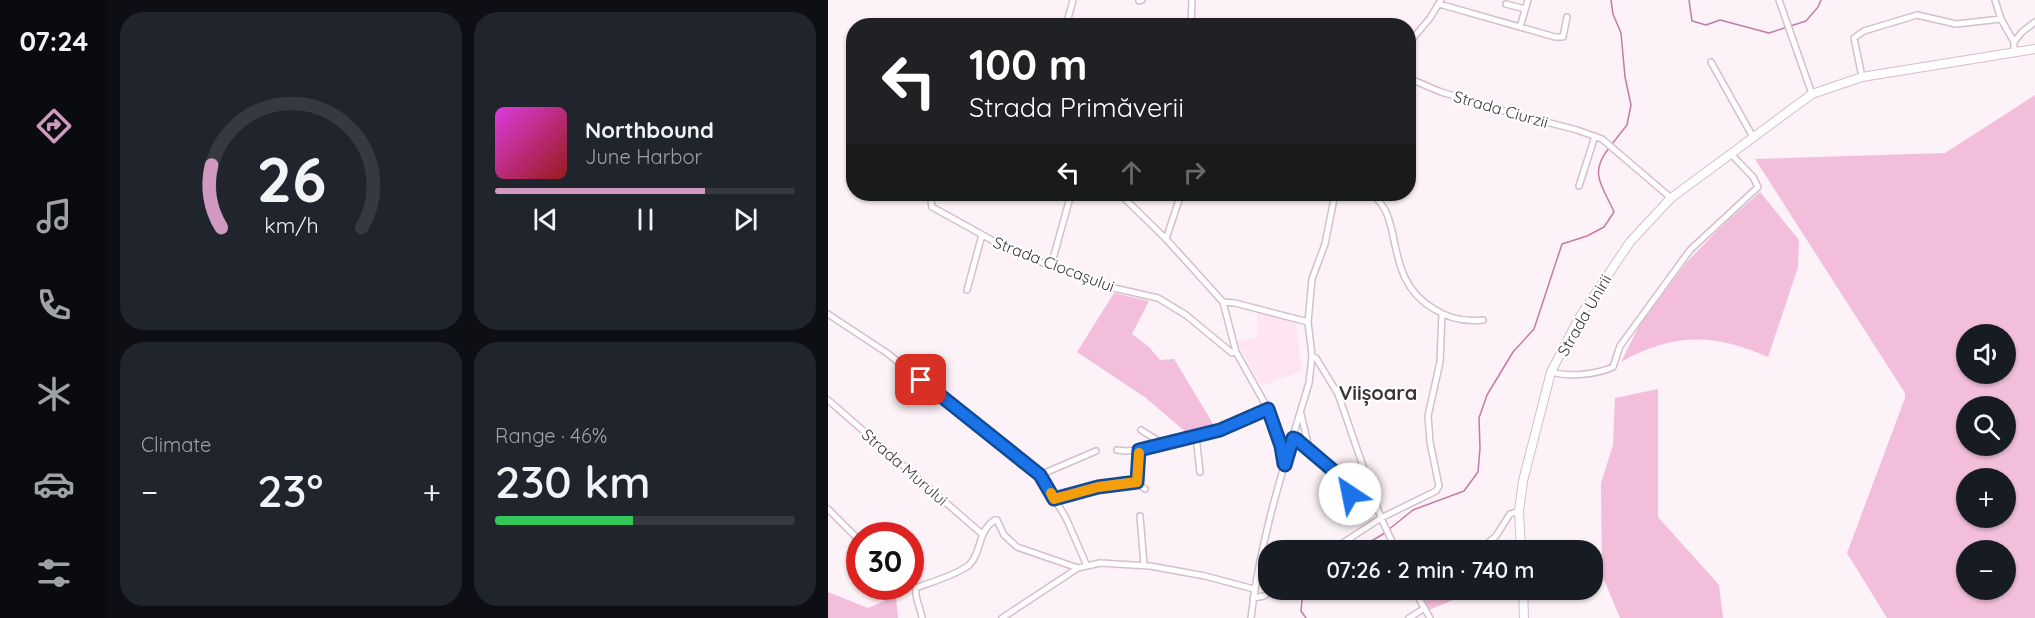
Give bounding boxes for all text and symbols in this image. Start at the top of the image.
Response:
text: 07:24 [20,24,88,58]
text: 100 m [969,38,1087,91]
icon: left [870,42,948,120]
street label: Strada Ciurzii [1451,86,1551,132]
text: Strada Primăverii [969,90,1184,124]
icon: directions [33,105,75,147]
text: Northbound [585,116,714,144]
text: 26 [256,140,326,218]
text: June Harbor [585,144,702,169]
icon: left [1052,156,1085,189]
icon: ahead [1115,156,1148,189]
icon: right [1178,156,1211,189]
icon: music [33,195,75,237]
icon: previous [529,203,562,236]
icon: pause [629,203,662,236]
icon: next [729,203,762,236]
text: km/h [264,213,318,239]
street label: Strada Ciocașului [991,232,1117,296]
street label: Strada Unirii [1553,271,1615,359]
icon: phone [33,284,75,326]
map controls [1956,324,2016,600]
button: sound [1956,324,2016,384]
pin [895,354,946,405]
icon: arrive [904,363,937,396]
icon: climate [33,373,75,415]
district label: Viișoara [1339,380,1417,406]
button: search [1956,396,2016,456]
text: Range · 46% [495,423,607,448]
street label: Strada Murului [858,424,952,510]
text: Climate [141,432,211,457]
text: 230 km [495,453,651,509]
text: 23° [257,462,323,518]
position arrow [1318,462,1382,526]
icon: car [33,463,75,505]
button: + [1956,468,2016,528]
text: − [141,471,158,512]
text: + [422,471,441,512]
speed limit sign: 30 [846,522,924,600]
button: − [1956,540,2016,600]
icon: filters [33,552,75,594]
text: 07:26 · 2 min · 740 m [1327,556,1534,584]

